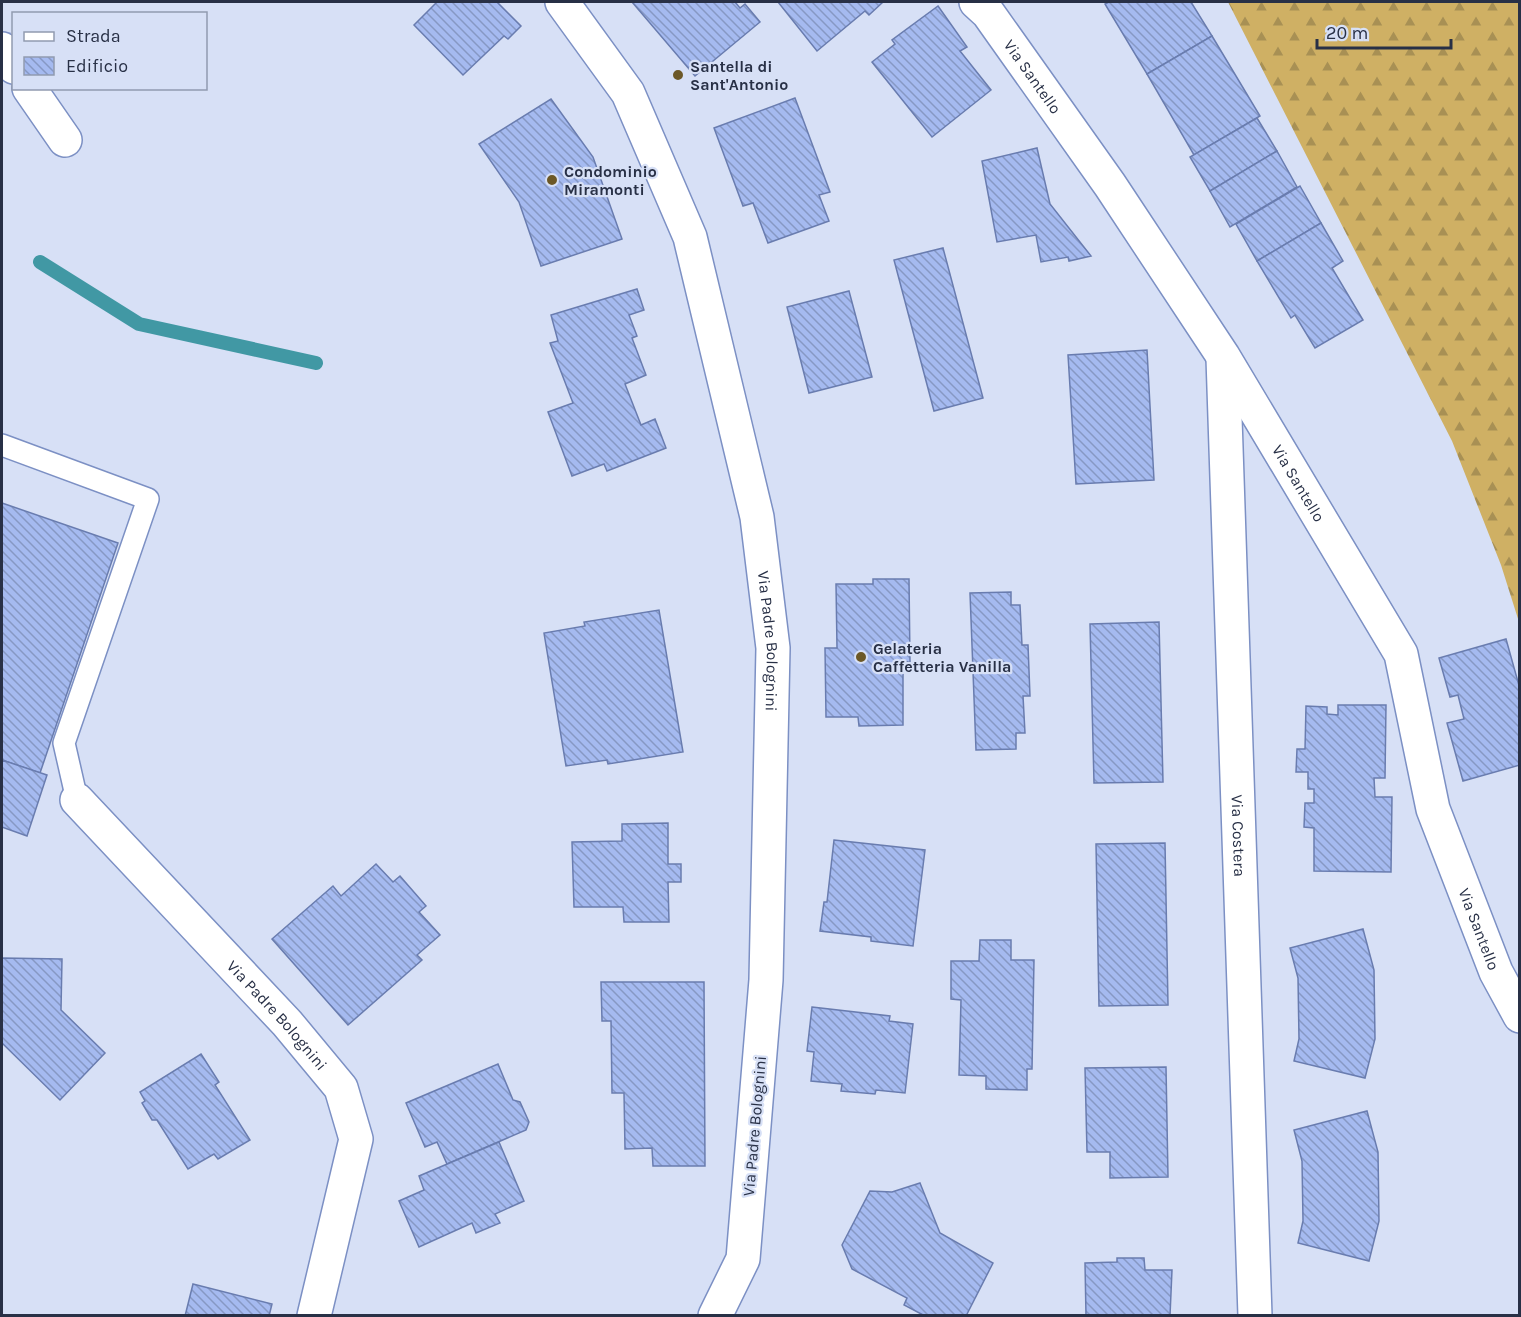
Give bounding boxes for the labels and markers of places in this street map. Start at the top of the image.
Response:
place label: Santella di Sant'Antonio [690,57,788,94]
marker: Santella di Sant'Antonio [671,68,685,82]
place label: Condominio Miramonti [564,162,657,199]
marker: Condominio Miramonti [545,173,559,187]
place label: Gelateria Caffetteria Vanilla [873,639,1011,676]
marker: Gelateria Caffetteria Vanilla [854,650,868,664]

